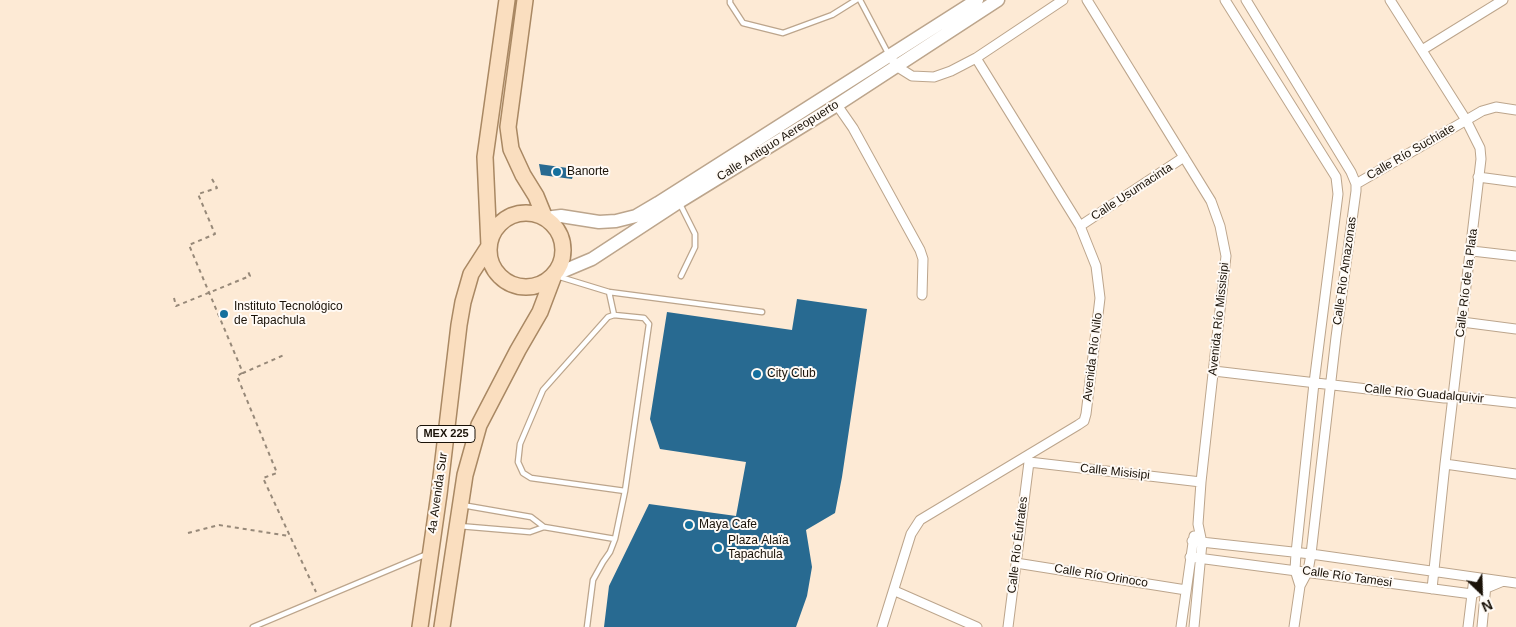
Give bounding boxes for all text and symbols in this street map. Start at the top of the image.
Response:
street label: Calle Antiguo Aereopuerto [714,98,842,184]
street label: Calle Río Suchiate [1364,121,1458,183]
street label: Calle Usumacinta [1089,160,1175,224]
place label: Banorte [567,165,609,179]
marker: Banorte [551,166,563,178]
street label: Calle Río Amazonas [1330,216,1360,326]
street label: Calle Río de la Plata [1453,228,1481,338]
street label: Avenida Río Missisipi [1206,262,1232,376]
place label: Instituto Tecnológico de Tapachula [234,300,343,328]
marker: Instituto Tecnológico de Tapachula [218,308,230,320]
street label: Avenida Río Nilo [1080,312,1106,402]
place label: City Club [767,367,816,381]
marker: City Club [751,368,763,380]
street label: Calle Río Guadalquivir [1364,382,1484,406]
road number: MEX 225 [417,426,475,442]
street label: 4a Avenida Sur [425,451,451,535]
street label: Calle Misisipi [1079,461,1151,483]
street label: Calle Río Éufrates [1005,496,1031,594]
place label: Maya Cafe [699,518,757,532]
marker: Maya Cafe [683,519,695,531]
place label: Plaza Alaïa Tapachula [728,534,789,562]
marker: Plaza Alaïa Tapachula [712,542,724,554]
street label: Calle Río Orinoco [1053,561,1149,591]
street label: Calle Río Tamesi [1301,564,1393,590]
north arrow [1456,567,1506,617]
text: N [1479,596,1495,615]

